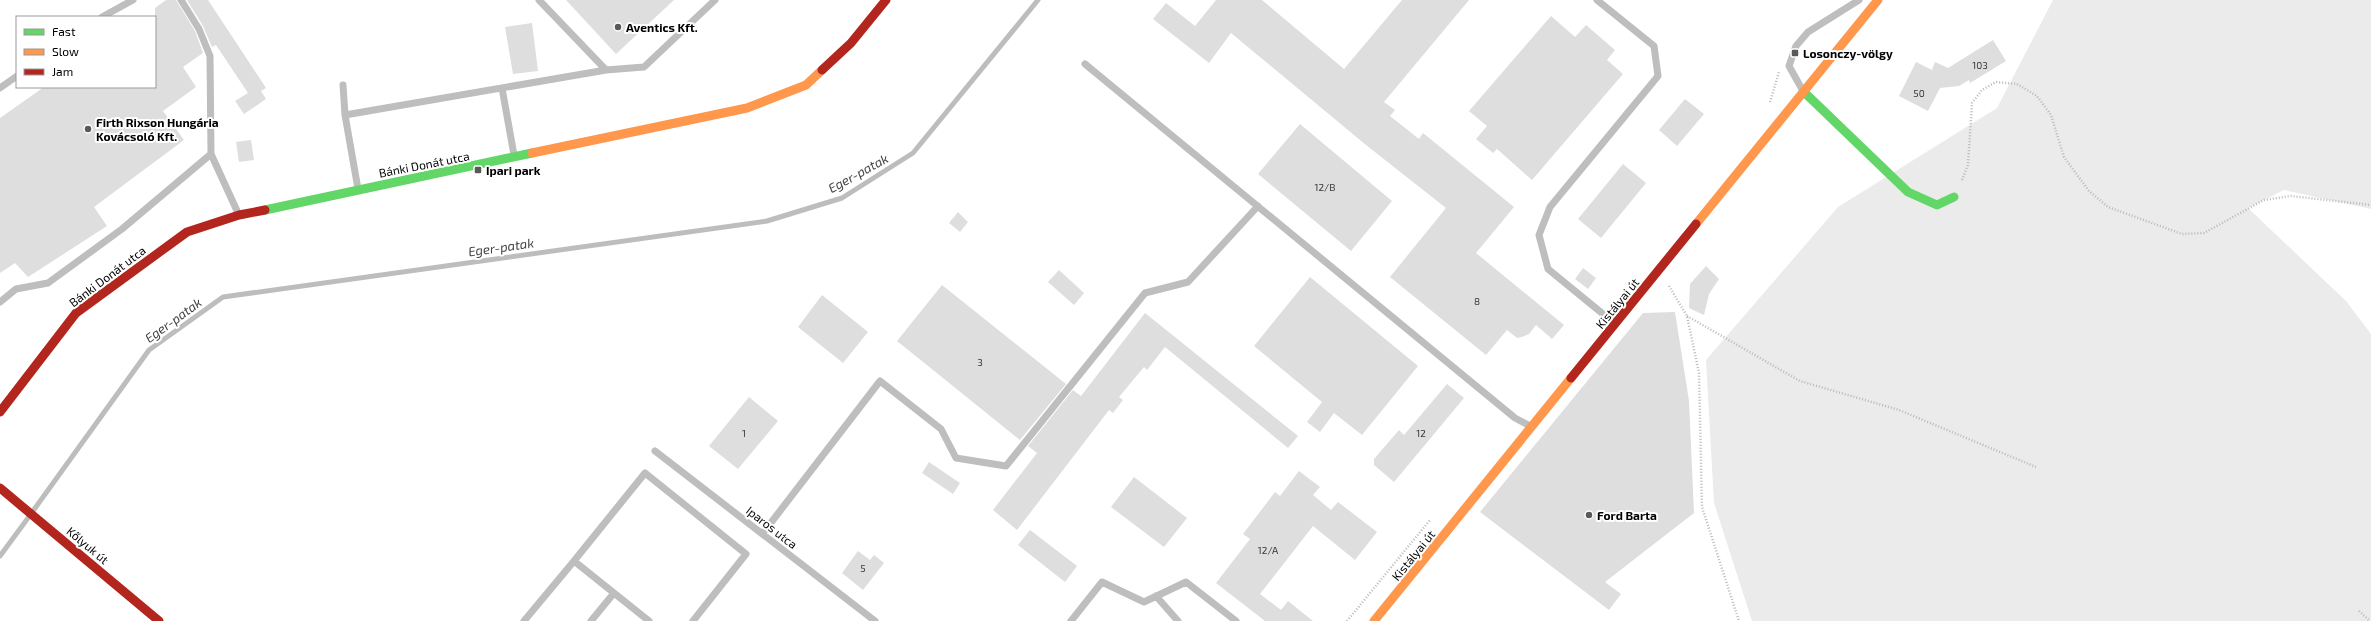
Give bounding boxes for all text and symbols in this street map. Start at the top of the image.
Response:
legend [16,16,156,88]
place label: Aventics Kft. [626,20,698,34]
marker: Aventics Kft. [613,22,623,32]
text: Fast [52,24,76,38]
text: Slow [52,44,79,58]
place label: Losonczy-völgy [1803,46,1893,61]
marker: Losonczy-völgy [1790,48,1800,58]
house number: 103 [1972,59,1988,71]
text: Jam [52,64,73,78]
house number: 50 [1913,87,1925,99]
place label: Firth Rixson Hungária Kovácsoló Kft. [96,115,219,143]
marker: Firth Rixson Hungária Kovácsoló Kft. [83,124,93,134]
street label: Bánki Donát utca [377,148,471,180]
water label: Eger-patak [825,150,891,196]
place label: Ipari park [486,163,541,177]
marker: Ipari park [473,165,483,175]
house number: 12/B [1315,181,1335,193]
water label: Eger-patak [467,234,535,260]
street label: Bánki Donát utca [66,243,148,309]
street label: Kistályai út [1592,275,1642,331]
water label: Eger-patak [142,294,205,346]
house number: 8 [1474,295,1480,307]
house number: 3 [977,356,983,368]
house number: 1 [742,427,746,439]
house number: 12 [1416,427,1426,439]
street label: Iparos utca [744,503,800,551]
place label: Ford Barta [1597,508,1657,522]
marker: Ford Barta [1584,510,1594,520]
street label: Kőlyuk út [64,523,112,567]
street label: Kistályai út [1388,527,1438,583]
house number: 12/A [1258,544,1279,556]
house number: 5 [860,562,866,574]

